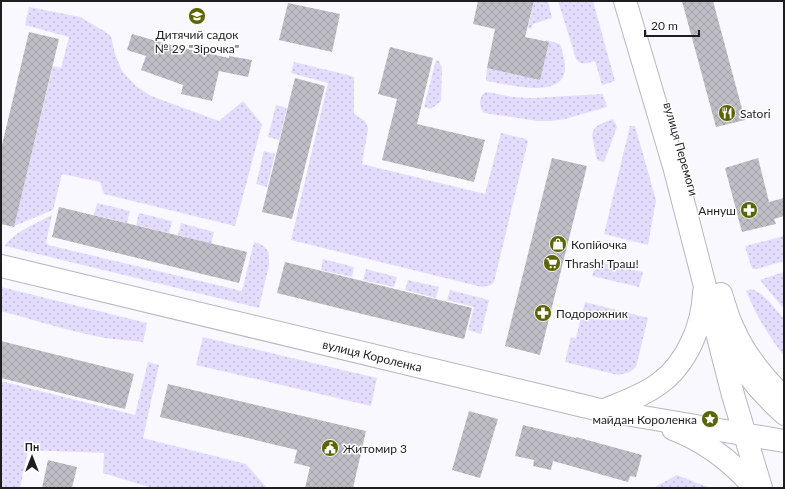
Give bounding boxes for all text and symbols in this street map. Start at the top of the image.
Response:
school or university icon: Дитячий садок № 29 "Зірочка" [187,6,207,26]
scale bar [645,12,699,38]
text: 20 m [651,18,678,33]
place label: Дитячий садок № 29 "Зірочка" [155,27,239,56]
street label: вулиця Перемоги [660,100,702,198]
restaurant icon: Satori [717,103,737,123]
place label: Satori [740,106,771,121]
pharmacy icon: Аннуш [739,200,759,220]
place label: Аннуш [698,203,736,218]
shop icon: Копійочка [548,234,568,254]
place label: Копійочка [571,237,627,252]
supermarket icon: Thrash! Траш! [542,253,562,273]
place label: Thrash! Траш! [565,256,639,271]
pharmacy icon: Подорожник [533,303,553,323]
place label: Подорожник [556,306,629,321]
street label: вулиця Короленка [321,336,424,374]
place icon: майдан Короленка [700,409,720,429]
place label: майдан Короленка [592,412,697,427]
north arrow [12,437,52,477]
public building icon: Житомир 3 [320,438,340,458]
text: Пн [25,440,39,453]
place label: Житомир 3 [343,441,407,456]

